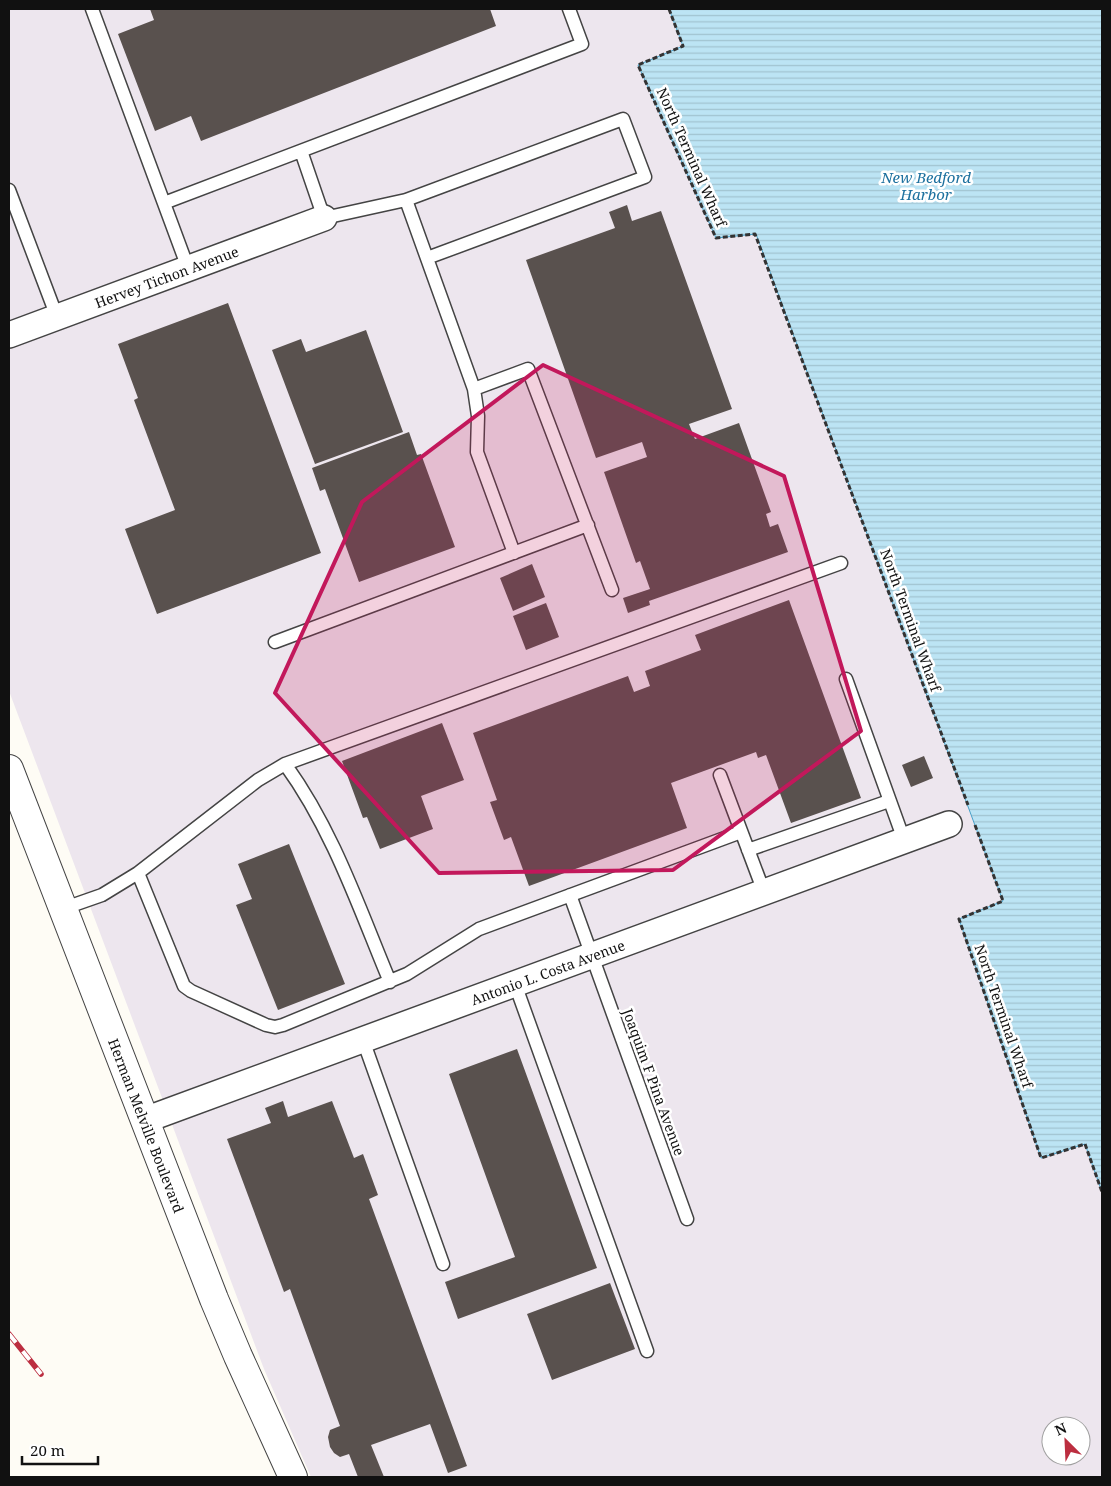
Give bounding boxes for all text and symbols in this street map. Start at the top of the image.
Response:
street label: North Terminal Wharf [653,84,732,231]
water label: New Bedford Harbor [880,167,971,204]
street label: Hervey Tichon Avenue [92,241,241,312]
street label: North Terminal Wharf [876,546,946,696]
street label: Antonio L. Costa Avenue [468,935,627,1009]
street label: North Terminal Wharf [971,942,1038,1092]
street label: Joaquim F Pina Avenue [618,1005,689,1158]
street label: Herman Melville Boulevard [104,1035,189,1216]
north arrow [1041,1416,1091,1466]
text: N [1052,1418,1069,1440]
scale bar [22,1434,99,1466]
text: 20 m [30,1440,65,1460]

